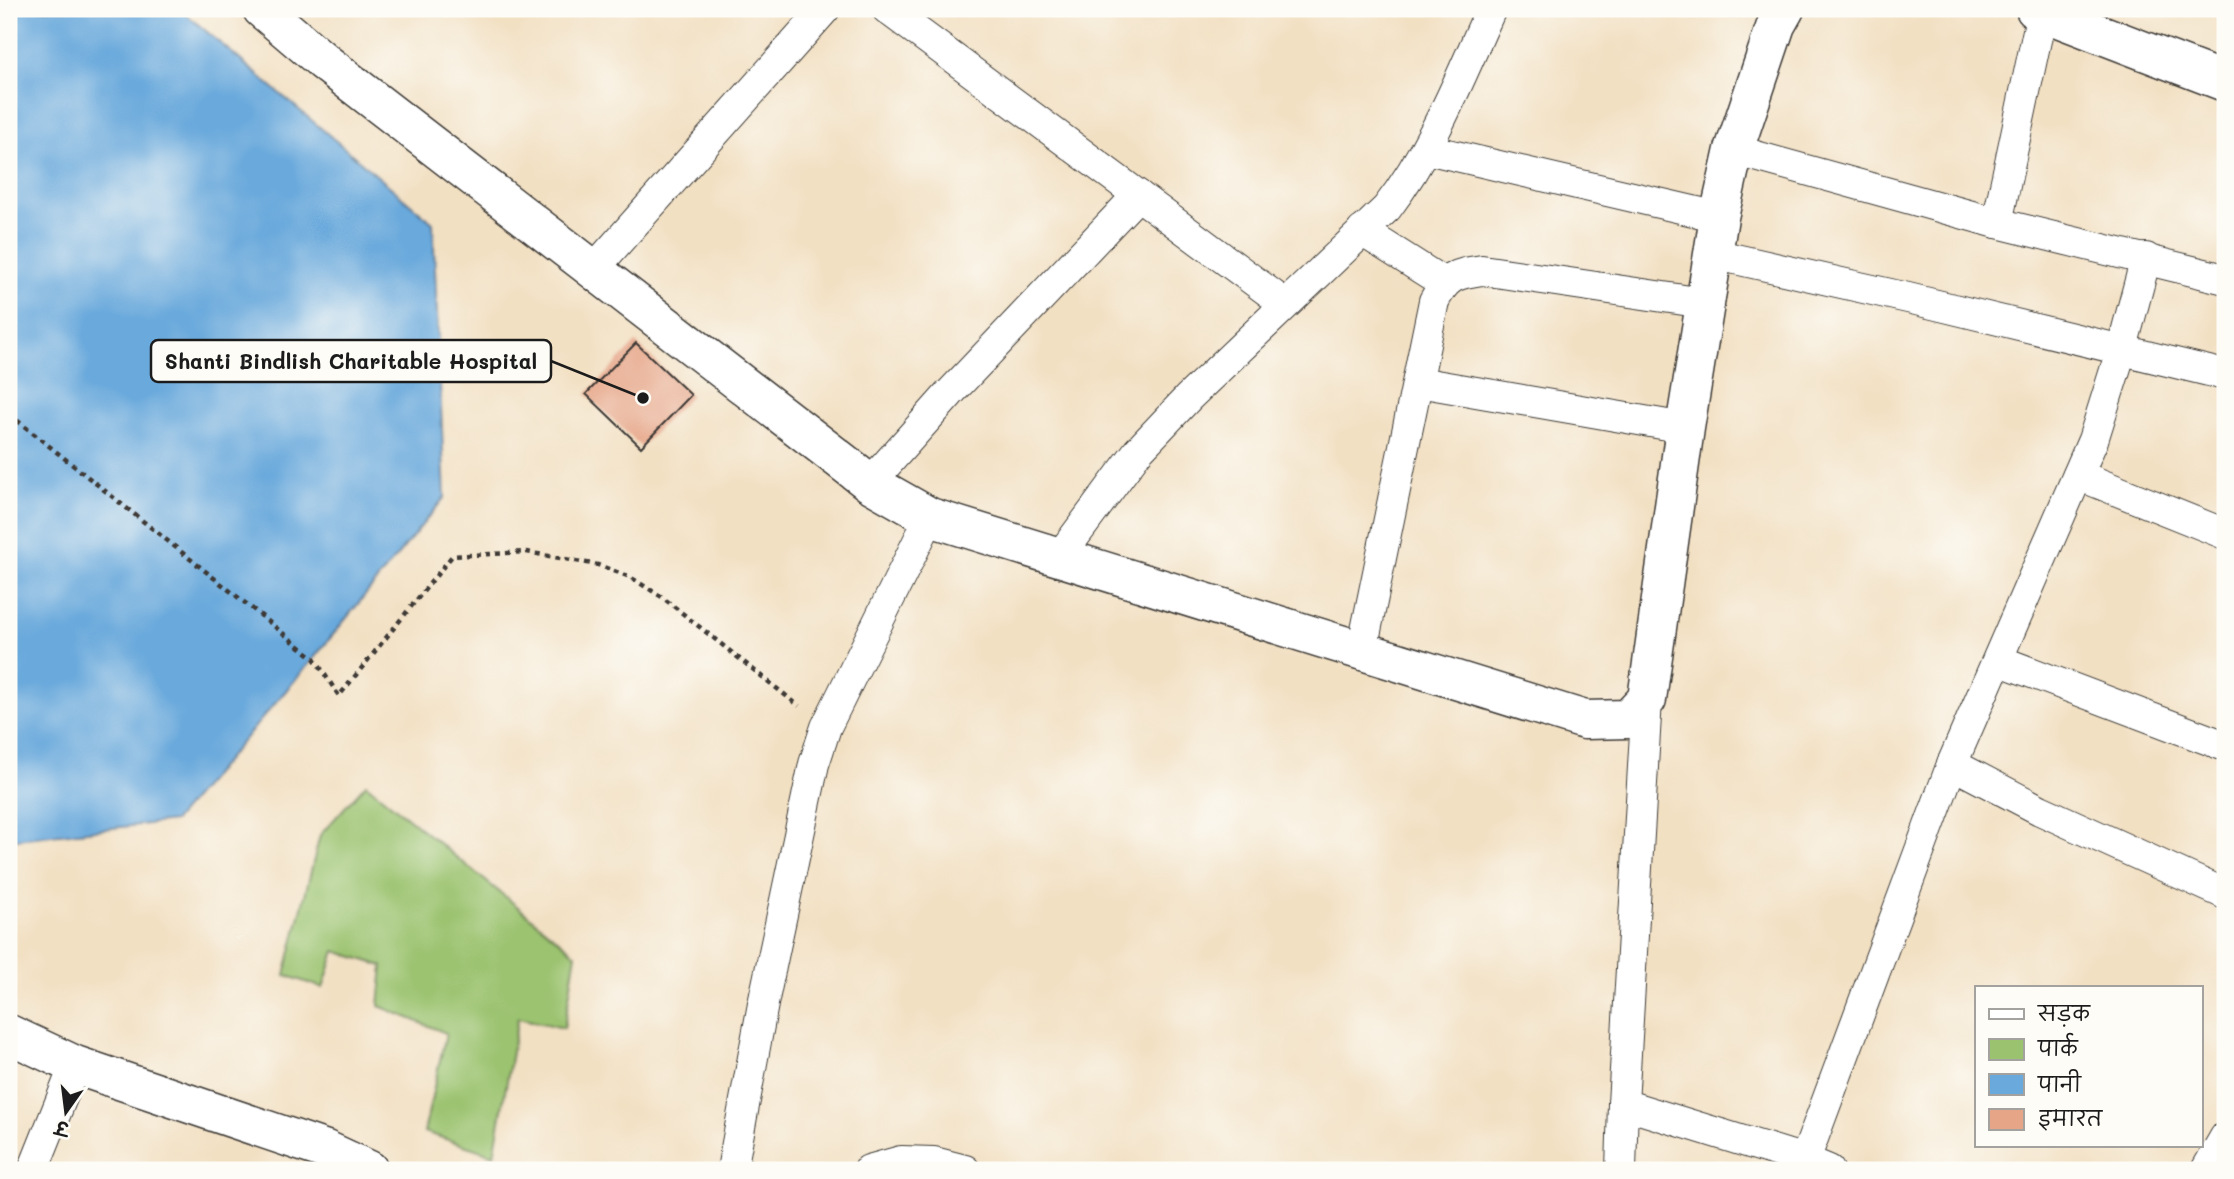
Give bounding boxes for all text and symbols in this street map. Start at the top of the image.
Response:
callout: Shanti Bindlish Charitable Hospital [151,340,551,382]
text: Shanti Bindlish Charitable Hospital [165,347,537,374]
legend [1975,986,2202,1148]
text: सड़क [2037,999,2091,1027]
text: पार्क [2037,1032,2079,1061]
text: पानी [2037,1069,2083,1097]
north arrow [32,1078,102,1148]
text: इमारत [2038,1104,2104,1131]
text: उ [50,1115,73,1143]

